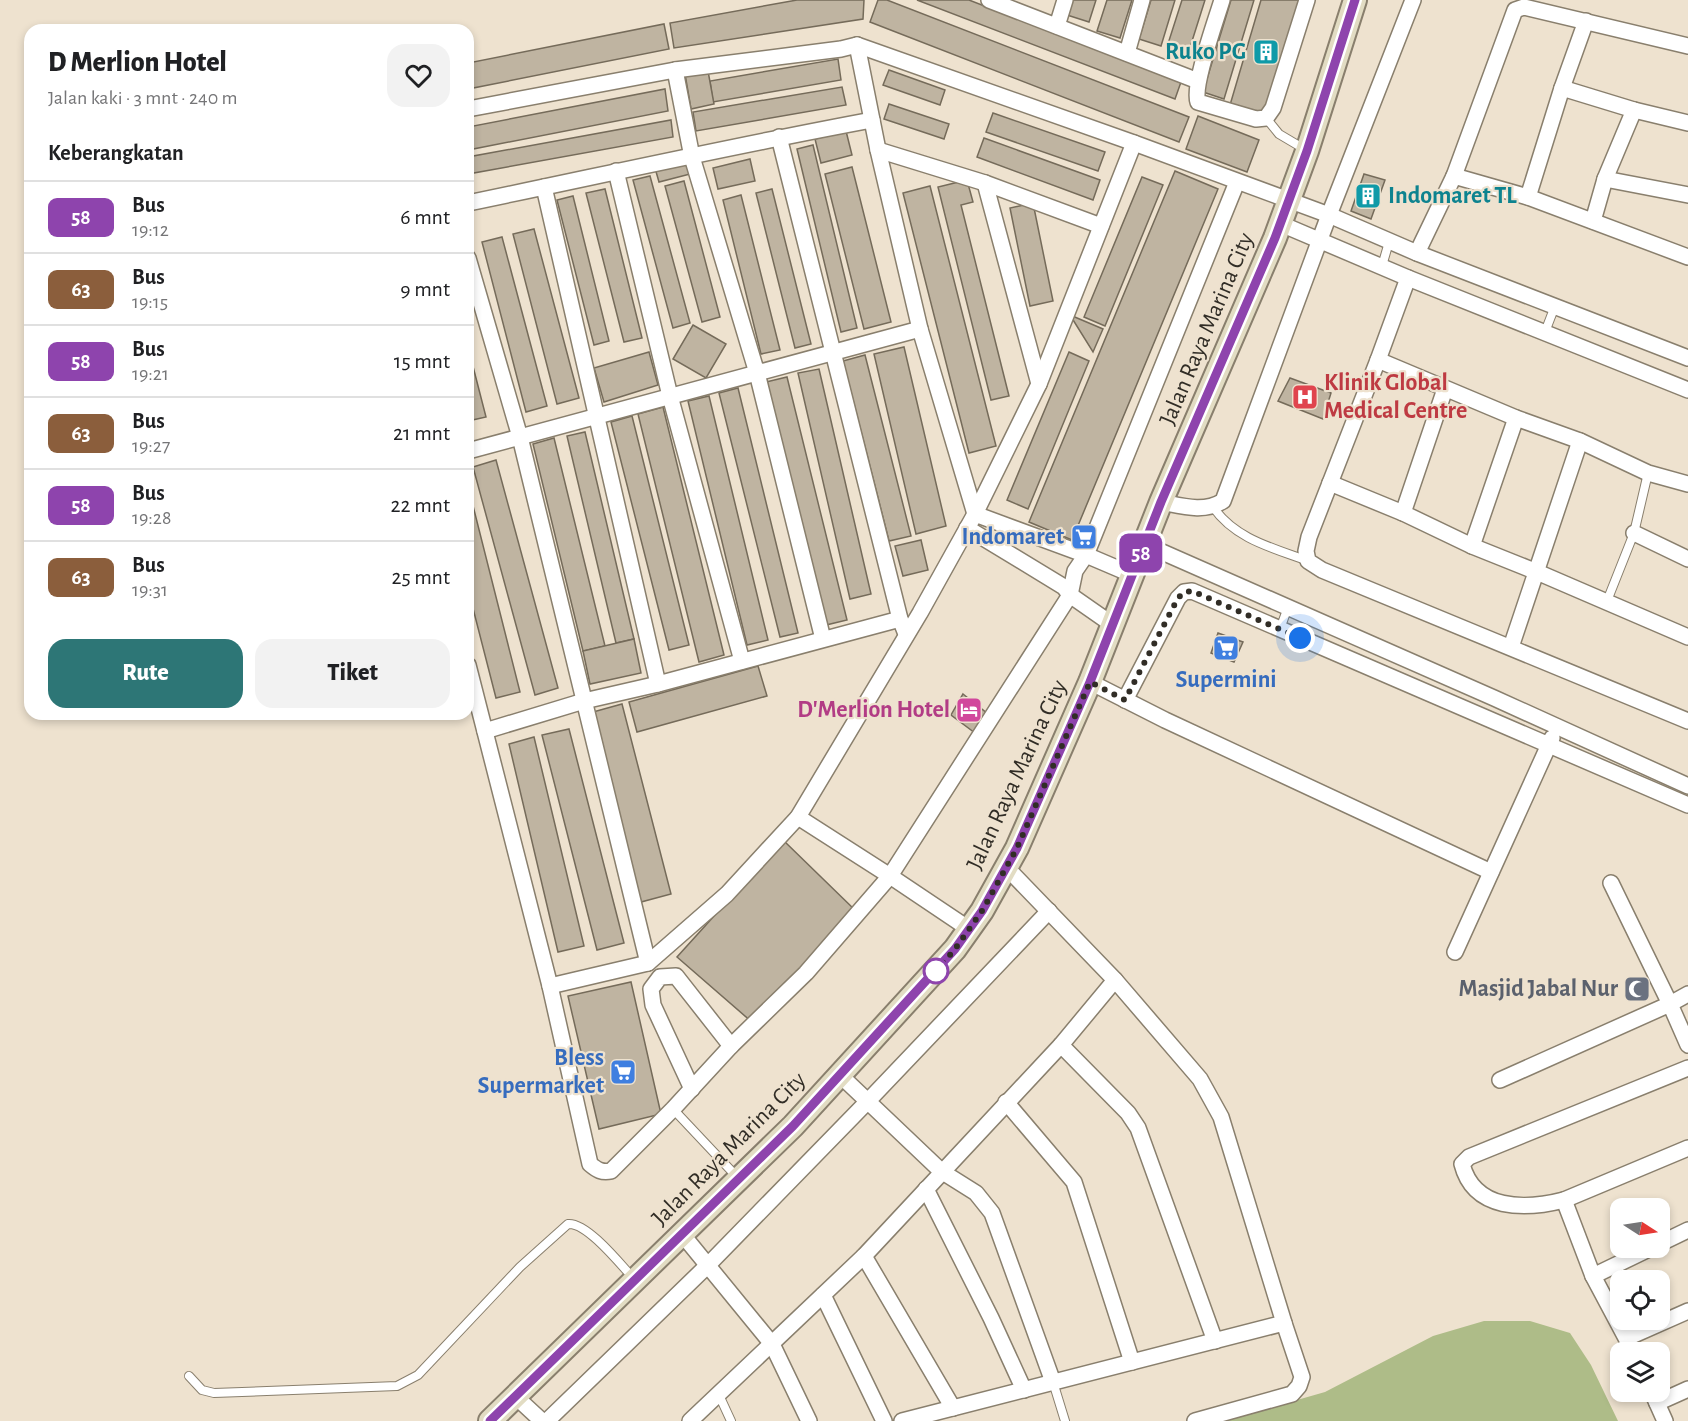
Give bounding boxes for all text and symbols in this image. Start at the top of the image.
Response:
building icon: Ruko PG [1251,37,1281,67]
place label: Ruko PG [1165,40,1246,64]
button: heart [387,44,450,107]
text: D Merlion Hotel [48,49,227,77]
text: Jalan kaki · 3 mnt · 240 m [48,88,238,108]
text: Keberangkatan [48,142,184,164]
building icon: Indomaret TL [1353,181,1383,211]
place label: Indomaret TL [1388,184,1517,208]
text: Bus [132,194,165,216]
text: 6 mnt [400,206,450,228]
text: 58 [71,207,91,228]
text: 19:12 [132,220,169,240]
street label: Jalan Raya Marina City [1156,229,1258,429]
text: Bus [132,266,165,288]
text: 9 mnt [400,278,450,300]
text: 63 [71,279,91,300]
text: 19:15 [132,292,168,312]
text: Bus [132,338,165,360]
text: 15 mnt [394,350,450,372]
text: 58 [71,351,91,372]
text: 19:21 [132,364,169,384]
place label: Klinik Global Medical Centre [1324,371,1467,423]
hospital icon: Klinik Global Medical Centre [1290,382,1320,412]
text: Bus [132,410,165,432]
text: 21 mnt [393,422,450,444]
text: 63 [71,423,91,444]
text: 19:27 [132,436,170,456]
text: Bus [132,482,165,504]
text: 22 mnt [391,494,450,516]
text: 58 [71,495,91,516]
text: 19:28 [132,508,171,528]
supermarket icon: Indomaret [1069,522,1099,552]
place label: Indomaret [961,525,1064,549]
line badge: 58 [1114,534,1168,572]
text: 58 [1131,543,1151,564]
text: Bus [132,554,165,576]
text: 25 mnt [391,566,450,588]
text: 63 [71,567,91,588]
text: 19:31 [132,580,168,600]
your location [1285,623,1315,653]
supermarket icon: Supermini [1211,633,1241,663]
button: Rute [48,639,243,708]
button: Tiket [255,639,450,708]
place label: Supermini [1175,668,1277,692]
street label: Jalan Raya Marina City [963,676,1071,874]
hotel icon: D'Merlion Hotel [954,695,984,725]
place label: D'Merlion Hotel [797,698,950,722]
unlabelled marker [923,958,949,984]
mosque icon: Masjid Jabal Nur [1622,974,1652,1004]
place label: Masjid Jabal Nur [1459,977,1619,1001]
place label: Bless Supermarket [478,1046,604,1098]
supermarket icon: Bless Supermarket [608,1057,638,1087]
street label: Jalan Raya Marina City [648,1068,810,1230]
north arrow [1610,1198,1670,1258]
map controls [1610,1198,1670,1402]
button: locate [1610,1270,1670,1330]
button: layers [1610,1342,1670,1402]

